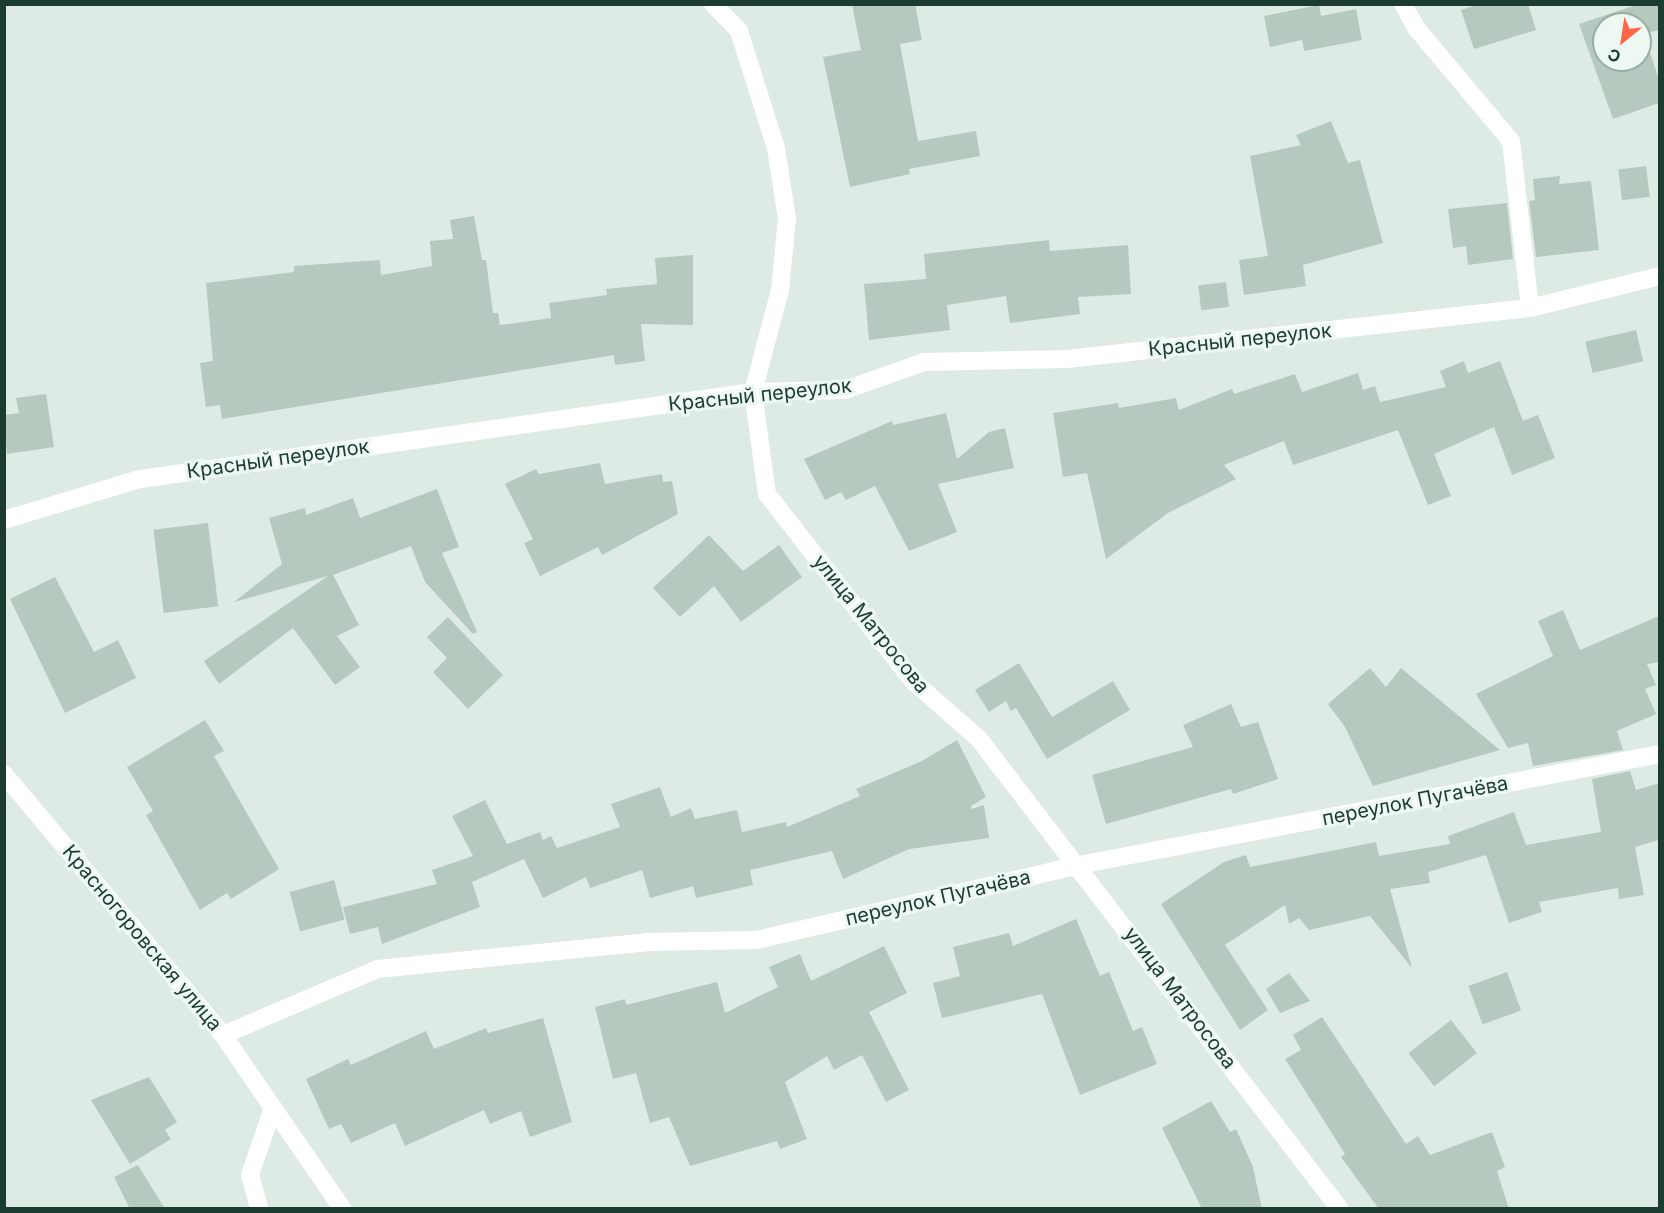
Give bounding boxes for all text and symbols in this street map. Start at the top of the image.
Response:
north arrow [1592,12,1652,72]
text: С [1604,44,1624,67]
street label: Красный переулок [1147,318,1333,362]
street label: Красный переулок [667,373,853,417]
street label: Красный переулок [185,434,371,484]
street label: улица Матросова [808,550,934,698]
street label: переулок Пугачёва [1320,771,1510,831]
street label: Красногоровская улица [57,840,227,1036]
street label: переулок Пугачёва [843,865,1033,931]
street label: улица Матросова [1119,922,1241,1074]

